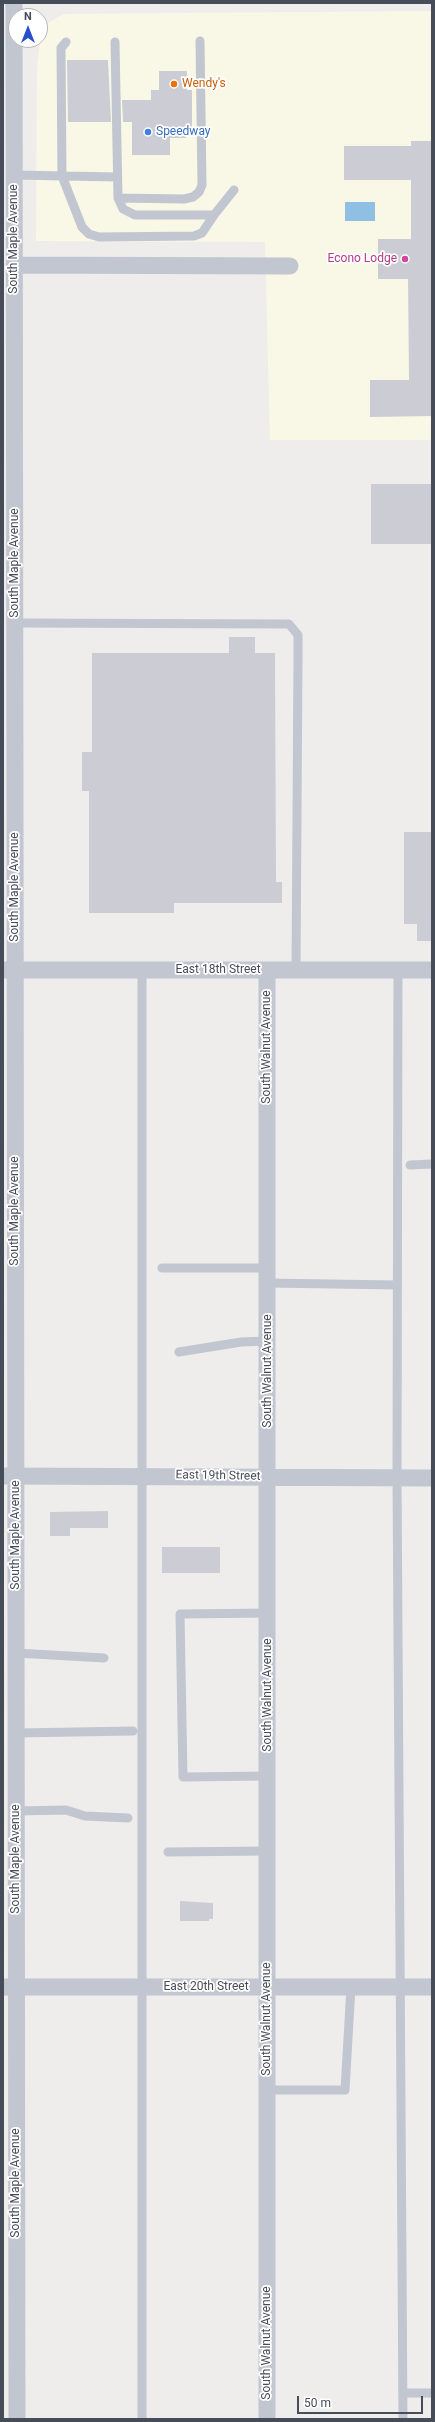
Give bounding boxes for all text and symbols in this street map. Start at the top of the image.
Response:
north arrow [8,8,48,48]
text: N [24,10,32,23]
place label: Wendy's [182,77,226,91]
marker: Wendy's [169,79,179,89]
place label: Speedway [156,125,210,139]
marker: Speedway [143,127,153,137]
street label: South Maple Avenue [7,184,21,294]
place label: Econo Lodge [328,252,397,266]
marker: Econo Lodge [400,254,410,264]
street label: South Maple Avenue [8,508,22,618]
street label: South Maple Avenue [8,832,22,942]
street label: East 18th Street [175,963,261,977]
street label: South Walnut Avenue [260,990,274,1104]
street label: South Maple Avenue [8,1156,22,1266]
street label: South Walnut Avenue [261,1314,275,1428]
street label: East 19th Street [175,1468,261,1484]
street label: South Maple Avenue [9,1480,23,1590]
street label: South Walnut Avenue [261,1638,275,1752]
street label: South Maple Avenue [9,1804,23,1914]
street label: South Walnut Avenue [260,1962,274,2076]
street label: East 20th Street [163,1980,249,1994]
street label: South Maple Avenue [9,2128,23,2238]
street label: South Walnut Avenue [260,2286,274,2400]
scale bar [299,2388,425,2414]
text: 50 m [304,2396,331,2410]

